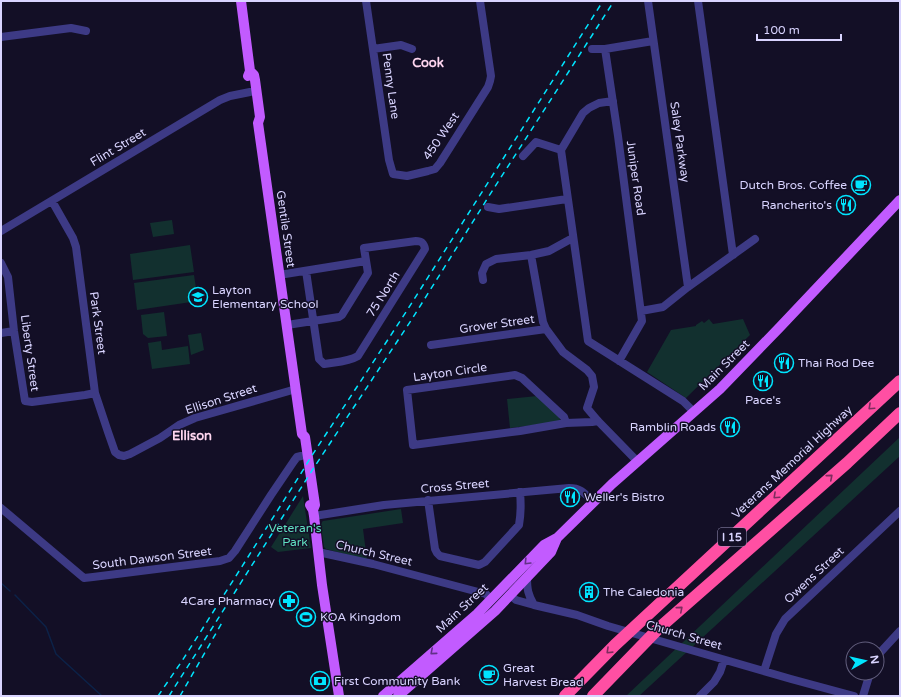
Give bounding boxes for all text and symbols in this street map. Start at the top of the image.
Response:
scale bar [757,16,841,42]
text: 100 m [763,23,800,37]
street label: Penny Lane [379,52,403,120]
district label: Cook [412,55,444,71]
street label: Saley Parkway [667,101,693,184]
street label: 450 West [420,109,462,162]
street label: Flint Street [88,125,149,169]
street label: Juniper Road [624,140,648,216]
cafe icon: Dutch Bros. Coffee [850,174,872,196]
place label: Dutch Bros. Coffee [740,178,847,192]
street label: Gentile Street [274,189,298,269]
restaurant icon: Rancherito's [835,194,857,216]
place label: Rancherito's [761,198,832,212]
street label: 75 North [363,268,403,320]
place label: Layton Elementary School [212,283,319,311]
school or university icon: Layton Elementary School [187,286,209,308]
street label: Park Street [87,291,109,356]
street label: Grover Street [458,312,536,336]
street label: Liberty Street [18,314,42,393]
street label: Main Street [696,336,753,393]
restaurant icon: Thai Rod Dee [773,352,795,374]
place label: Thai Rod Dee [798,356,875,370]
street label: Layton Circle [412,360,488,384]
restaurant icon: Pace's [752,370,774,392]
street label: Ellison Street [183,381,259,417]
place label: Pace's [745,393,781,407]
street label: Veterans Memorial Highway [729,402,855,521]
one-way arrow [869,402,876,409]
restaurant icon: Ramblin Roads [719,416,741,438]
place label: Ramblin Roads [630,420,716,434]
district label: Ellison [172,428,212,444]
one-way arrow [826,475,833,482]
street label: Cross Street [420,476,490,496]
restaurant icon: Weller's Bistro [559,486,581,508]
place label: Weller's Bistro [584,490,665,504]
one-way arrow [773,491,781,499]
park label: Veteran's Park [269,521,322,549]
road number: I 15 [718,528,746,546]
street label: Church Street [334,537,414,569]
street label: South Dawson Street [92,544,213,572]
street label: Owens Street [781,544,847,606]
one-way arrow [524,557,532,565]
street label: Main Street [433,580,491,636]
building icon: The Caledonia [578,581,600,603]
place label: The Caledonia [603,585,684,599]
pharmacy icon: 4Care Pharmacy [278,590,300,612]
place label: 4Care Pharmacy [181,594,276,608]
sports icon: KOA Kingdom [295,606,317,628]
one-way arrow [676,607,683,614]
place label: KOA Kingdom [320,610,401,624]
street label: Church Street [644,617,724,653]
north arrow [845,641,885,681]
one-way arrow [606,646,614,653]
one-way arrow [430,647,438,654]
text: N [867,654,881,665]
place label: Great Harvest Bread [503,661,584,689]
cafe icon: Great Harvest Bread [478,664,500,686]
bank icon: First Community Bank [309,670,331,692]
place label: First Community Bank [334,674,461,688]

